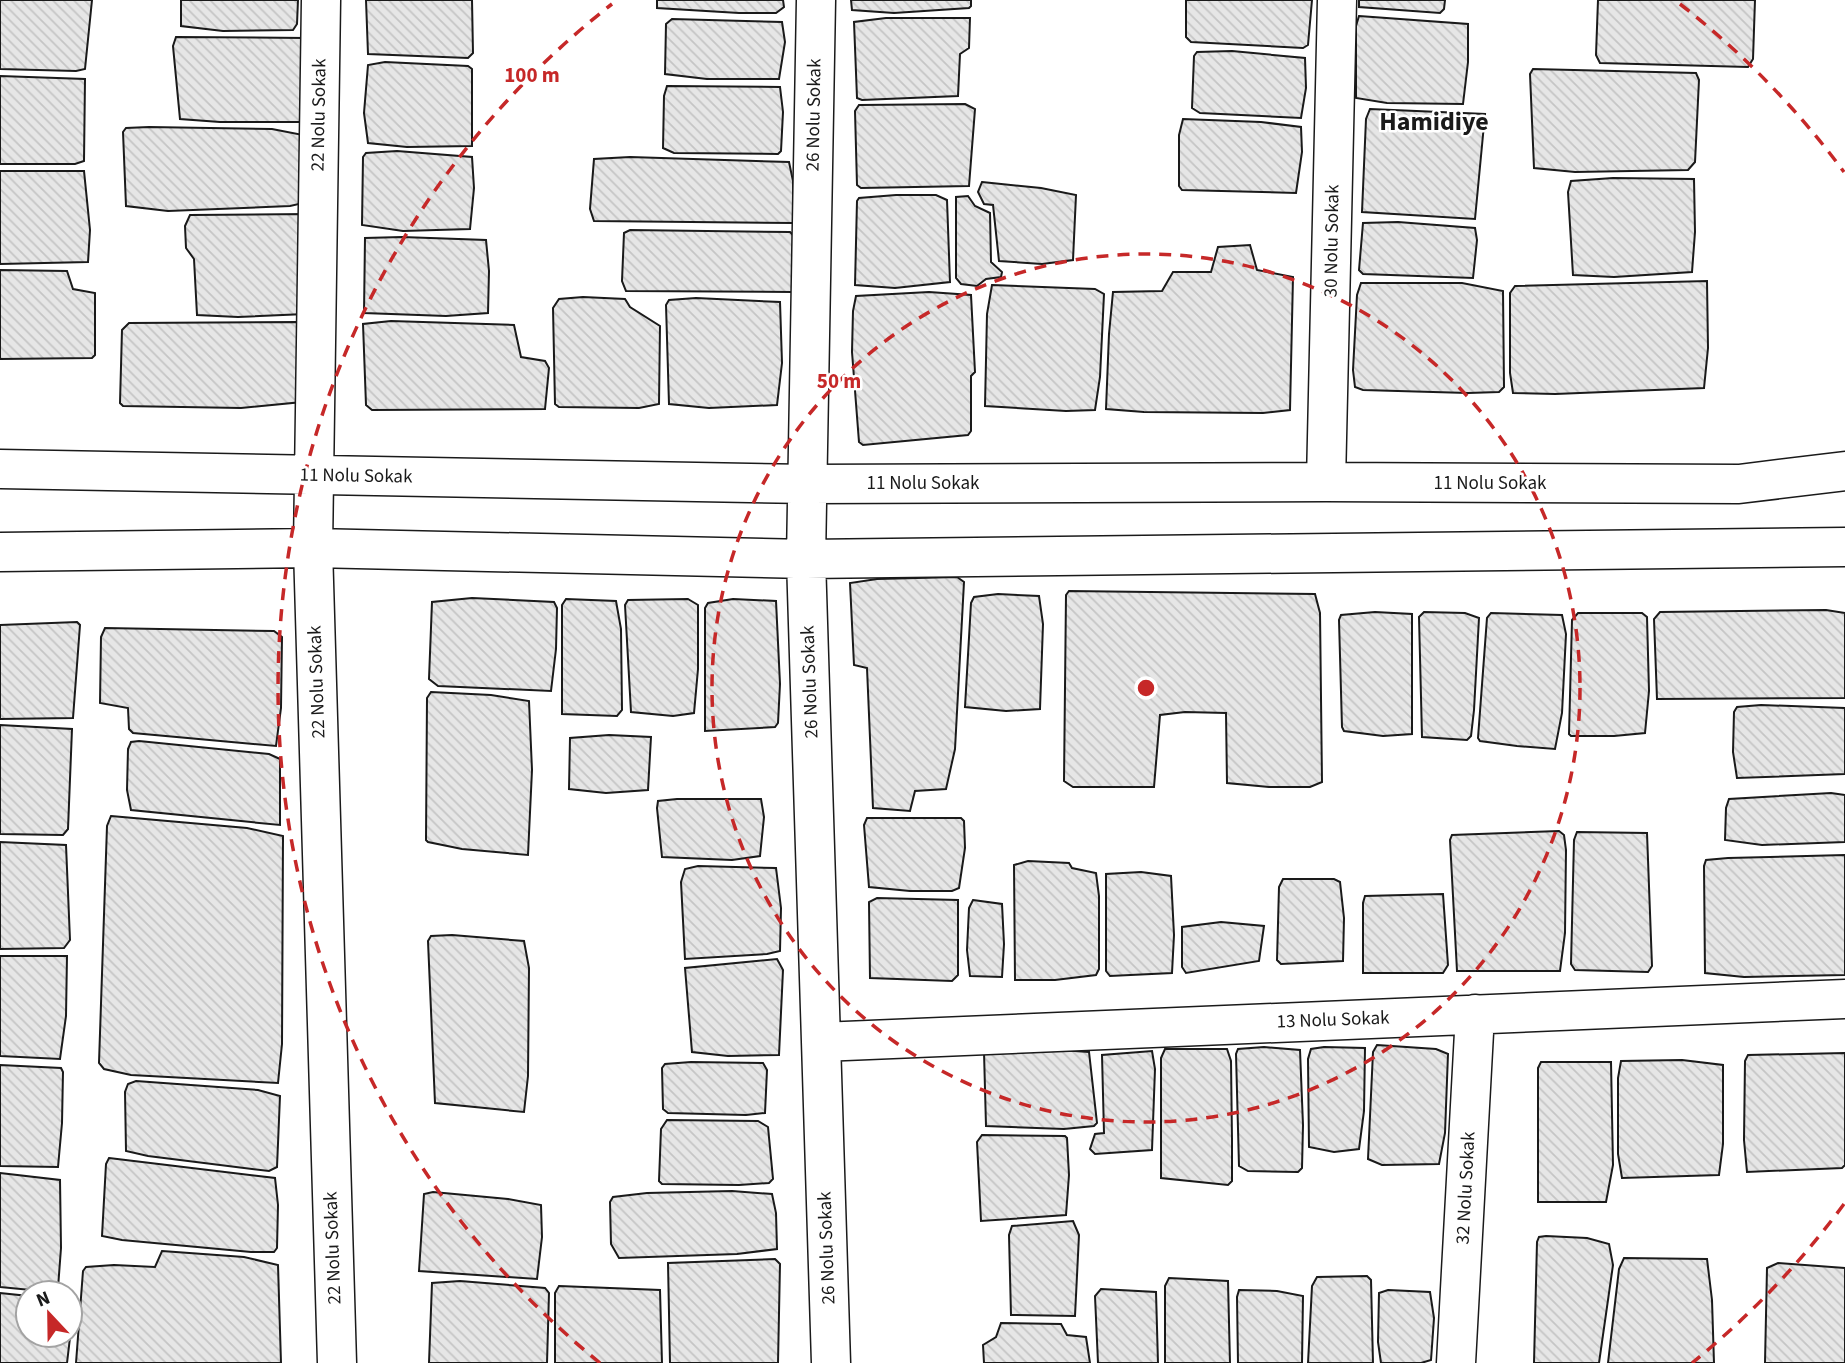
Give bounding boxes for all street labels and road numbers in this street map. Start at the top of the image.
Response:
street label: 22 Nolu Sokak [305,58,333,172]
street label: 26 Nolu Sokak [800,58,828,172]
street label: 30 Nolu Sokak [1318,184,1346,298]
street label: 11 Nolu Sokak [299,462,413,490]
street label: 11 Nolu Sokak [867,470,980,497]
street label: 11 Nolu Sokak [1434,470,1547,497]
street label: 22 Nolu Sokak [302,625,332,739]
street label: 26 Nolu Sokak [795,625,825,739]
street label: 13 Nolu Sokak [1276,1005,1390,1035]
street label: 32 Nolu Sokak [1450,1130,1482,1245]
street label: 22 Nolu Sokak [318,1191,348,1305]
street label: 26 Nolu Sokak [812,1191,842,1305]

